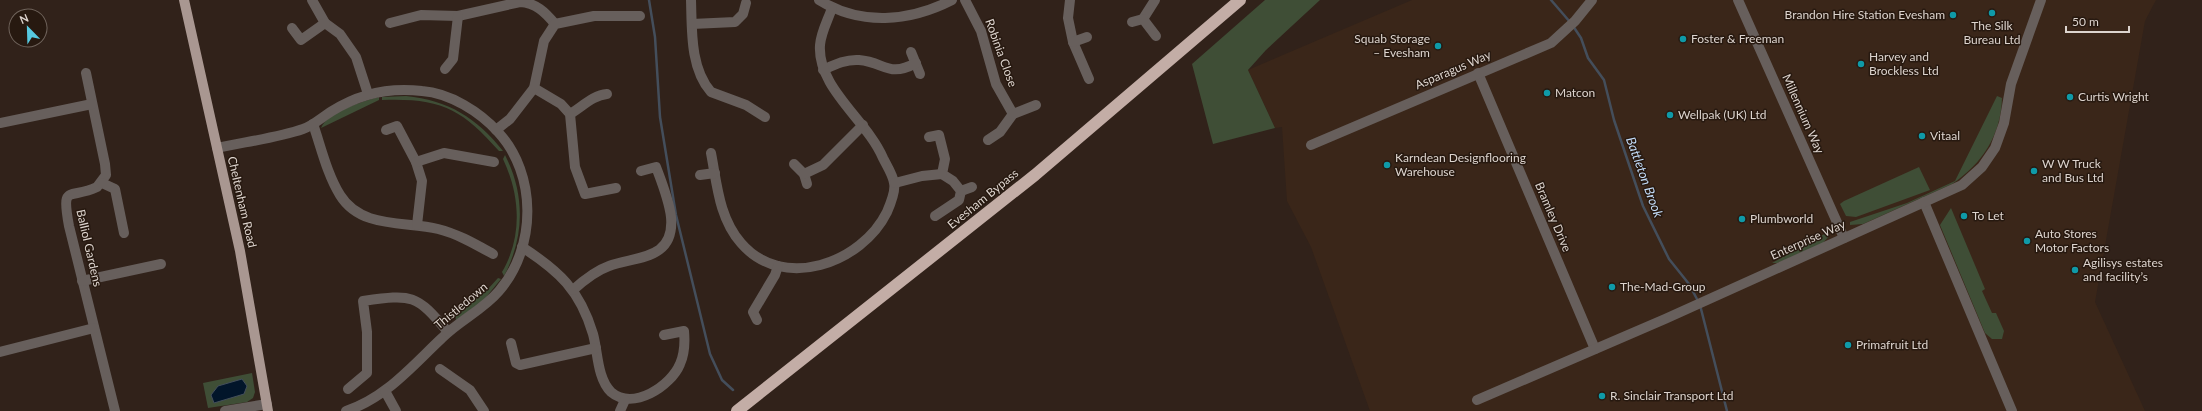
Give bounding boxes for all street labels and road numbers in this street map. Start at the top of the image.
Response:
street label: Robinia Close [982,17,1021,89]
street label: Asparagus Way [1413,46,1494,92]
street label: Millennium Way [1779,72,1828,157]
street label: Cheltenham Road [225,155,260,249]
street label: Evesham Bypass [944,166,1021,232]
street label: Bramley Drive [1532,180,1575,254]
street label: Balliol Gardens [73,208,106,288]
street label: Enterprise Way [1768,216,1848,263]
street label: Thistledown [431,279,490,332]

